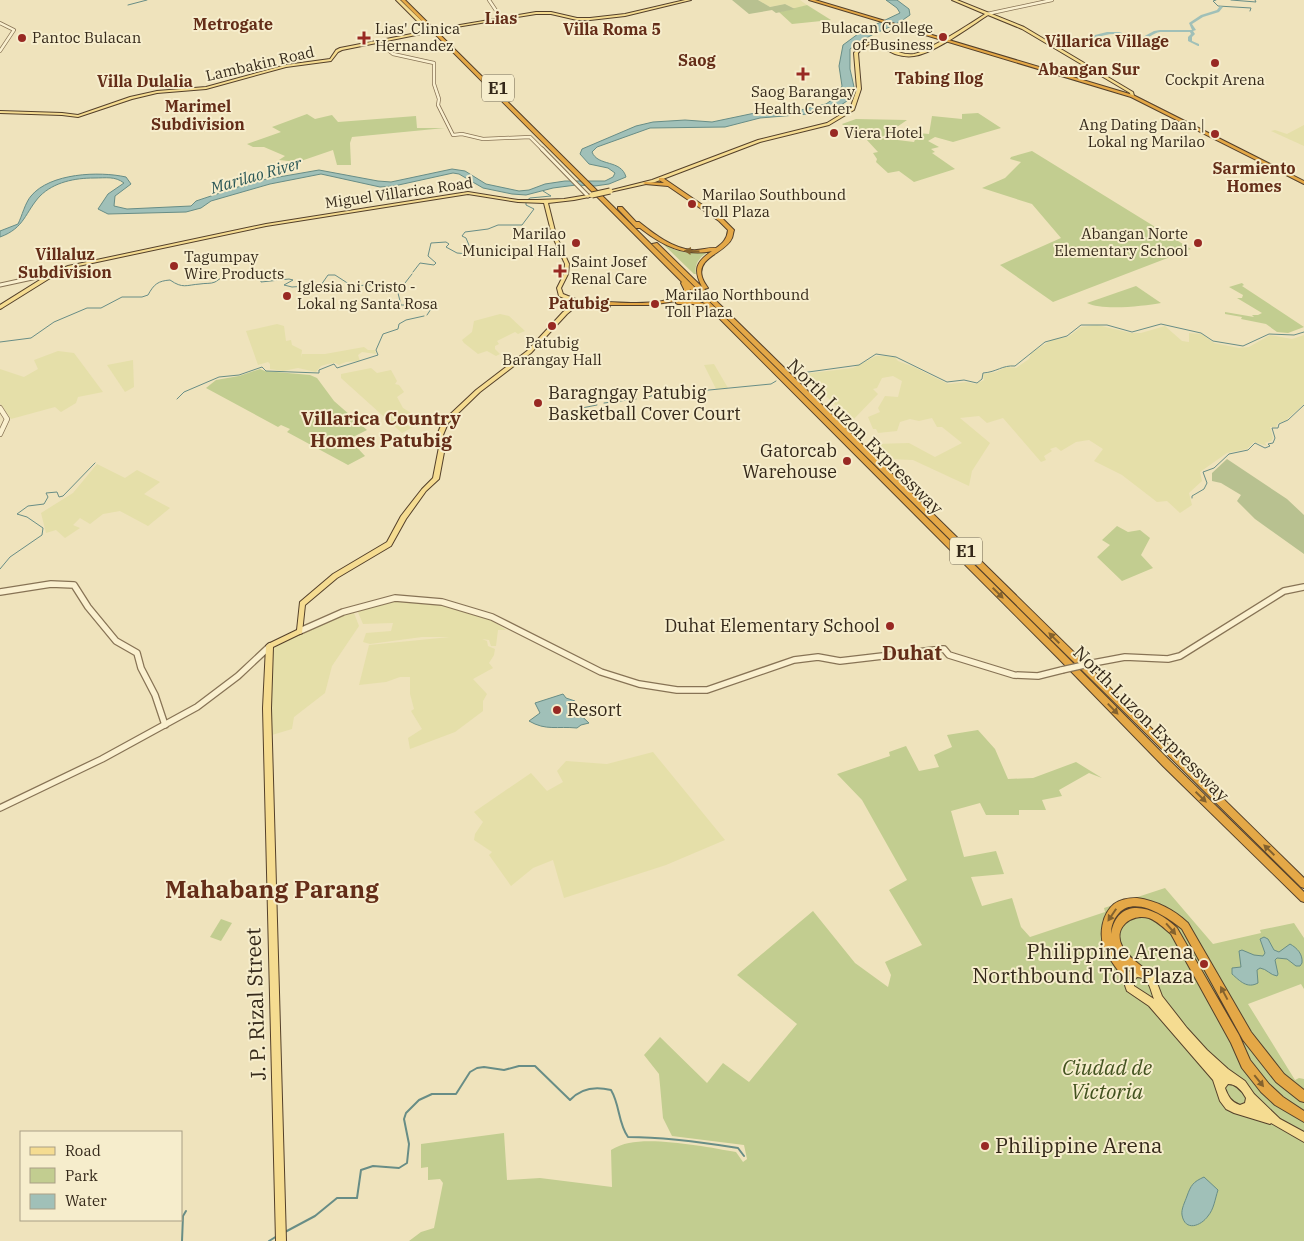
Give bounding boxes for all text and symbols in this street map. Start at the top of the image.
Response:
district label: Lias [485,8,517,28]
district label: Metrogate [193,14,273,34]
place label: Bulacan College of Business [821,18,933,54]
place label: Lias' Clinica Hernandez [375,19,460,55]
district label: Villa Roma 5 [563,19,661,39]
place label: Pantoc Bulacan [32,28,142,47]
marker: Lias' Clinica Hernandez [357,31,371,45]
marker: Bulacan College of Business [937,31,949,43]
district label: Villarica Village [1045,31,1169,51]
marker: Pantoc Bulacan [16,32,28,44]
street label: Lambakin Road [204,42,316,85]
district label: Saog [678,50,717,70]
marker: Cockpit Arena [1209,57,1221,69]
district label: Abangan Sur [1038,59,1140,79]
marker: Saog Barangay Health Center [796,67,810,81]
district label: Tabing Ilog [895,68,984,88]
place label: Cockpit Arena [1165,70,1265,89]
district label: Villa Dulalia [97,71,193,91]
road number: E1 [482,75,514,102]
place label: Saog Barangay Health Center [751,82,855,118]
district label: Marimel Subdivision [151,96,245,134]
place label: Ang Dating Daan | Lokal ng Marilao [1079,115,1205,151]
place label: Viera Hotel [844,123,923,142]
marker: Viera Hotel [828,127,840,139]
marker: Ang Dating Daan | Lokal ng Marilao [1209,128,1221,140]
water label: Marilao River [207,152,305,198]
district label: Sarmiento Homes [1213,158,1295,196]
street label: Miguel Villarica Road [324,173,474,212]
place label: Marilao Southbound Toll Plaza [702,185,846,221]
marker: Marilao Southbound Toll Plaza [686,198,698,210]
place label: Marilao Municipal Hall [462,224,566,260]
place label: Abangan Norte Elementary School [1054,224,1188,260]
marker: Marilao Municipal Hall [570,237,582,249]
marker: Abangan Norte Elementary School [1192,237,1204,249]
district label: Villaluz Subdivision [18,244,112,282]
place label: Tagumpay Wire Products [184,247,284,283]
one-way arrow [684,247,700,255]
place label: Saint Josef Renal Care [571,252,648,288]
marker: Tagumpay Wire Products [168,260,180,272]
marker: Saint Josef Renal Care [553,264,567,278]
place label: Iglesia ni Cristo - Lokal ng Santa Rosa [297,277,438,313]
place label: Marilao Northbound Toll Plaza [665,285,809,321]
marker: Iglesia ni Cristo - Lokal ng Santa Rosa [281,290,293,302]
district label: Patubig [549,293,610,313]
marker: Marilao Northbound Toll Plaza [649,298,661,310]
marker: Patubig Barangay Hall [546,320,558,332]
place label: Patubig Barangay Hall [502,333,602,369]
street label: North Luzon Expressway [783,354,948,520]
place label: Baragngay Patubig Basketball Cover Court [548,381,741,425]
marker: Baragngay Patubig Basketball Cover Court [532,397,544,409]
district label: Villarica Country Homes Patubig [301,406,461,452]
place label: Gatorcab Warehouse [742,439,837,483]
marker: Gatorcab Warehouse [841,455,853,467]
road number: E1 [950,538,982,564]
one-way arrow [992,587,1004,599]
place label: Duhat Elementary School [664,614,880,637]
marker: Duhat Elementary School [884,620,896,632]
one-way arrow [1048,632,1060,644]
district label: Duhat [882,639,943,666]
street label: North Luzon Expressway [1069,641,1234,807]
place label: Resort [567,698,622,721]
one-way arrow [1107,703,1119,715]
marker: Resort [551,704,563,716]
one-way arrow [1195,791,1207,803]
one-way arrow [1263,844,1275,856]
district label: Mahabang Parang [165,873,379,905]
one-way arrow [1107,908,1117,922]
one-way arrow [1165,922,1176,935]
street label: J. P. Rizal Street [238,927,272,1081]
place label: Philippine Arena Northbound Toll Plaza [972,937,1194,989]
marker: Philippine Arena Northbound Toll Plaza [1198,958,1210,970]
one-way arrow [1219,986,1228,1000]
park label: Ciudad de Victoria [1062,1053,1153,1105]
one-way arrow [1254,1074,1265,1087]
legend [20,1131,182,1221]
place label: Philippine Arena [995,1131,1163,1159]
marker: Philippine Arena [979,1140,991,1152]
text: Road [65,1141,101,1160]
text: Park [65,1166,98,1185]
text: Water [65,1191,107,1210]

